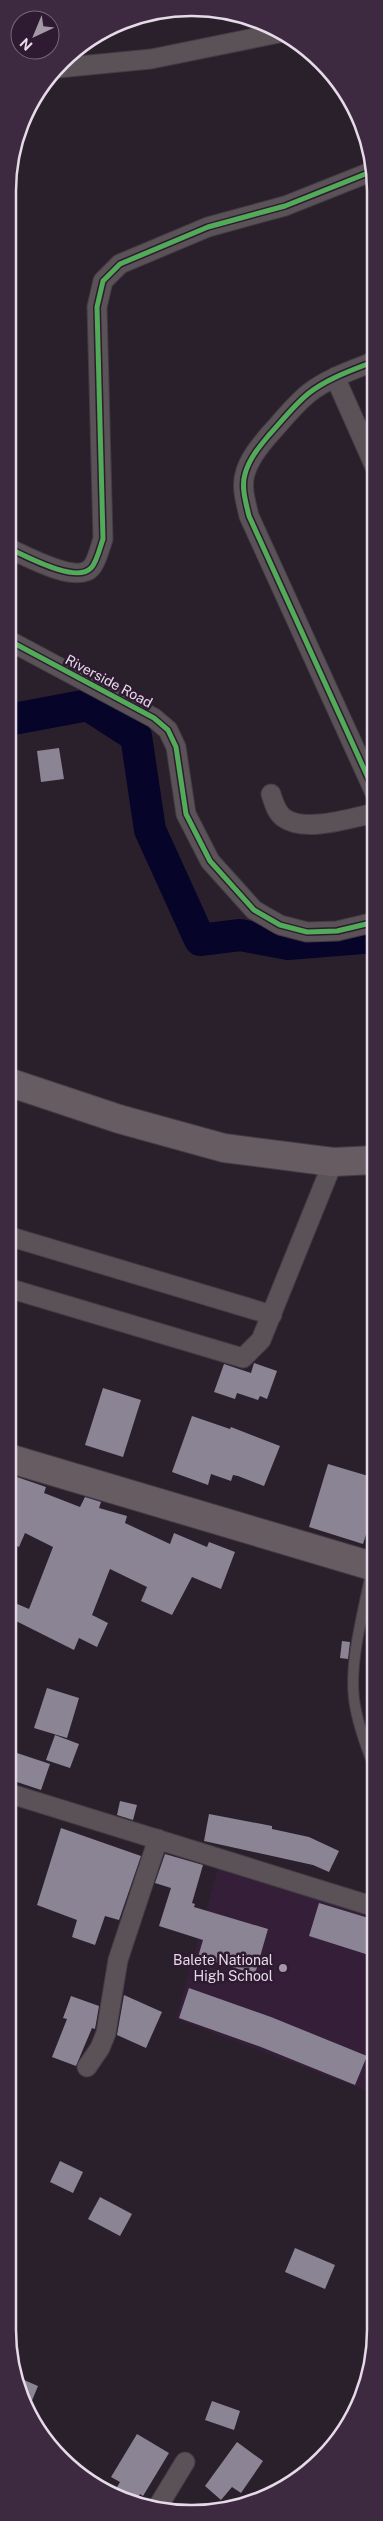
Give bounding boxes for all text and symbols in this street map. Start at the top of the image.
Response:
north arrow [10,10,60,60]
text: N [16,35,35,54]
street label: Riverside Road [63,651,155,711]
place label: Balete National High School [173,1952,273,1984]
marker: Balete National High School [277,1962,289,1974]

